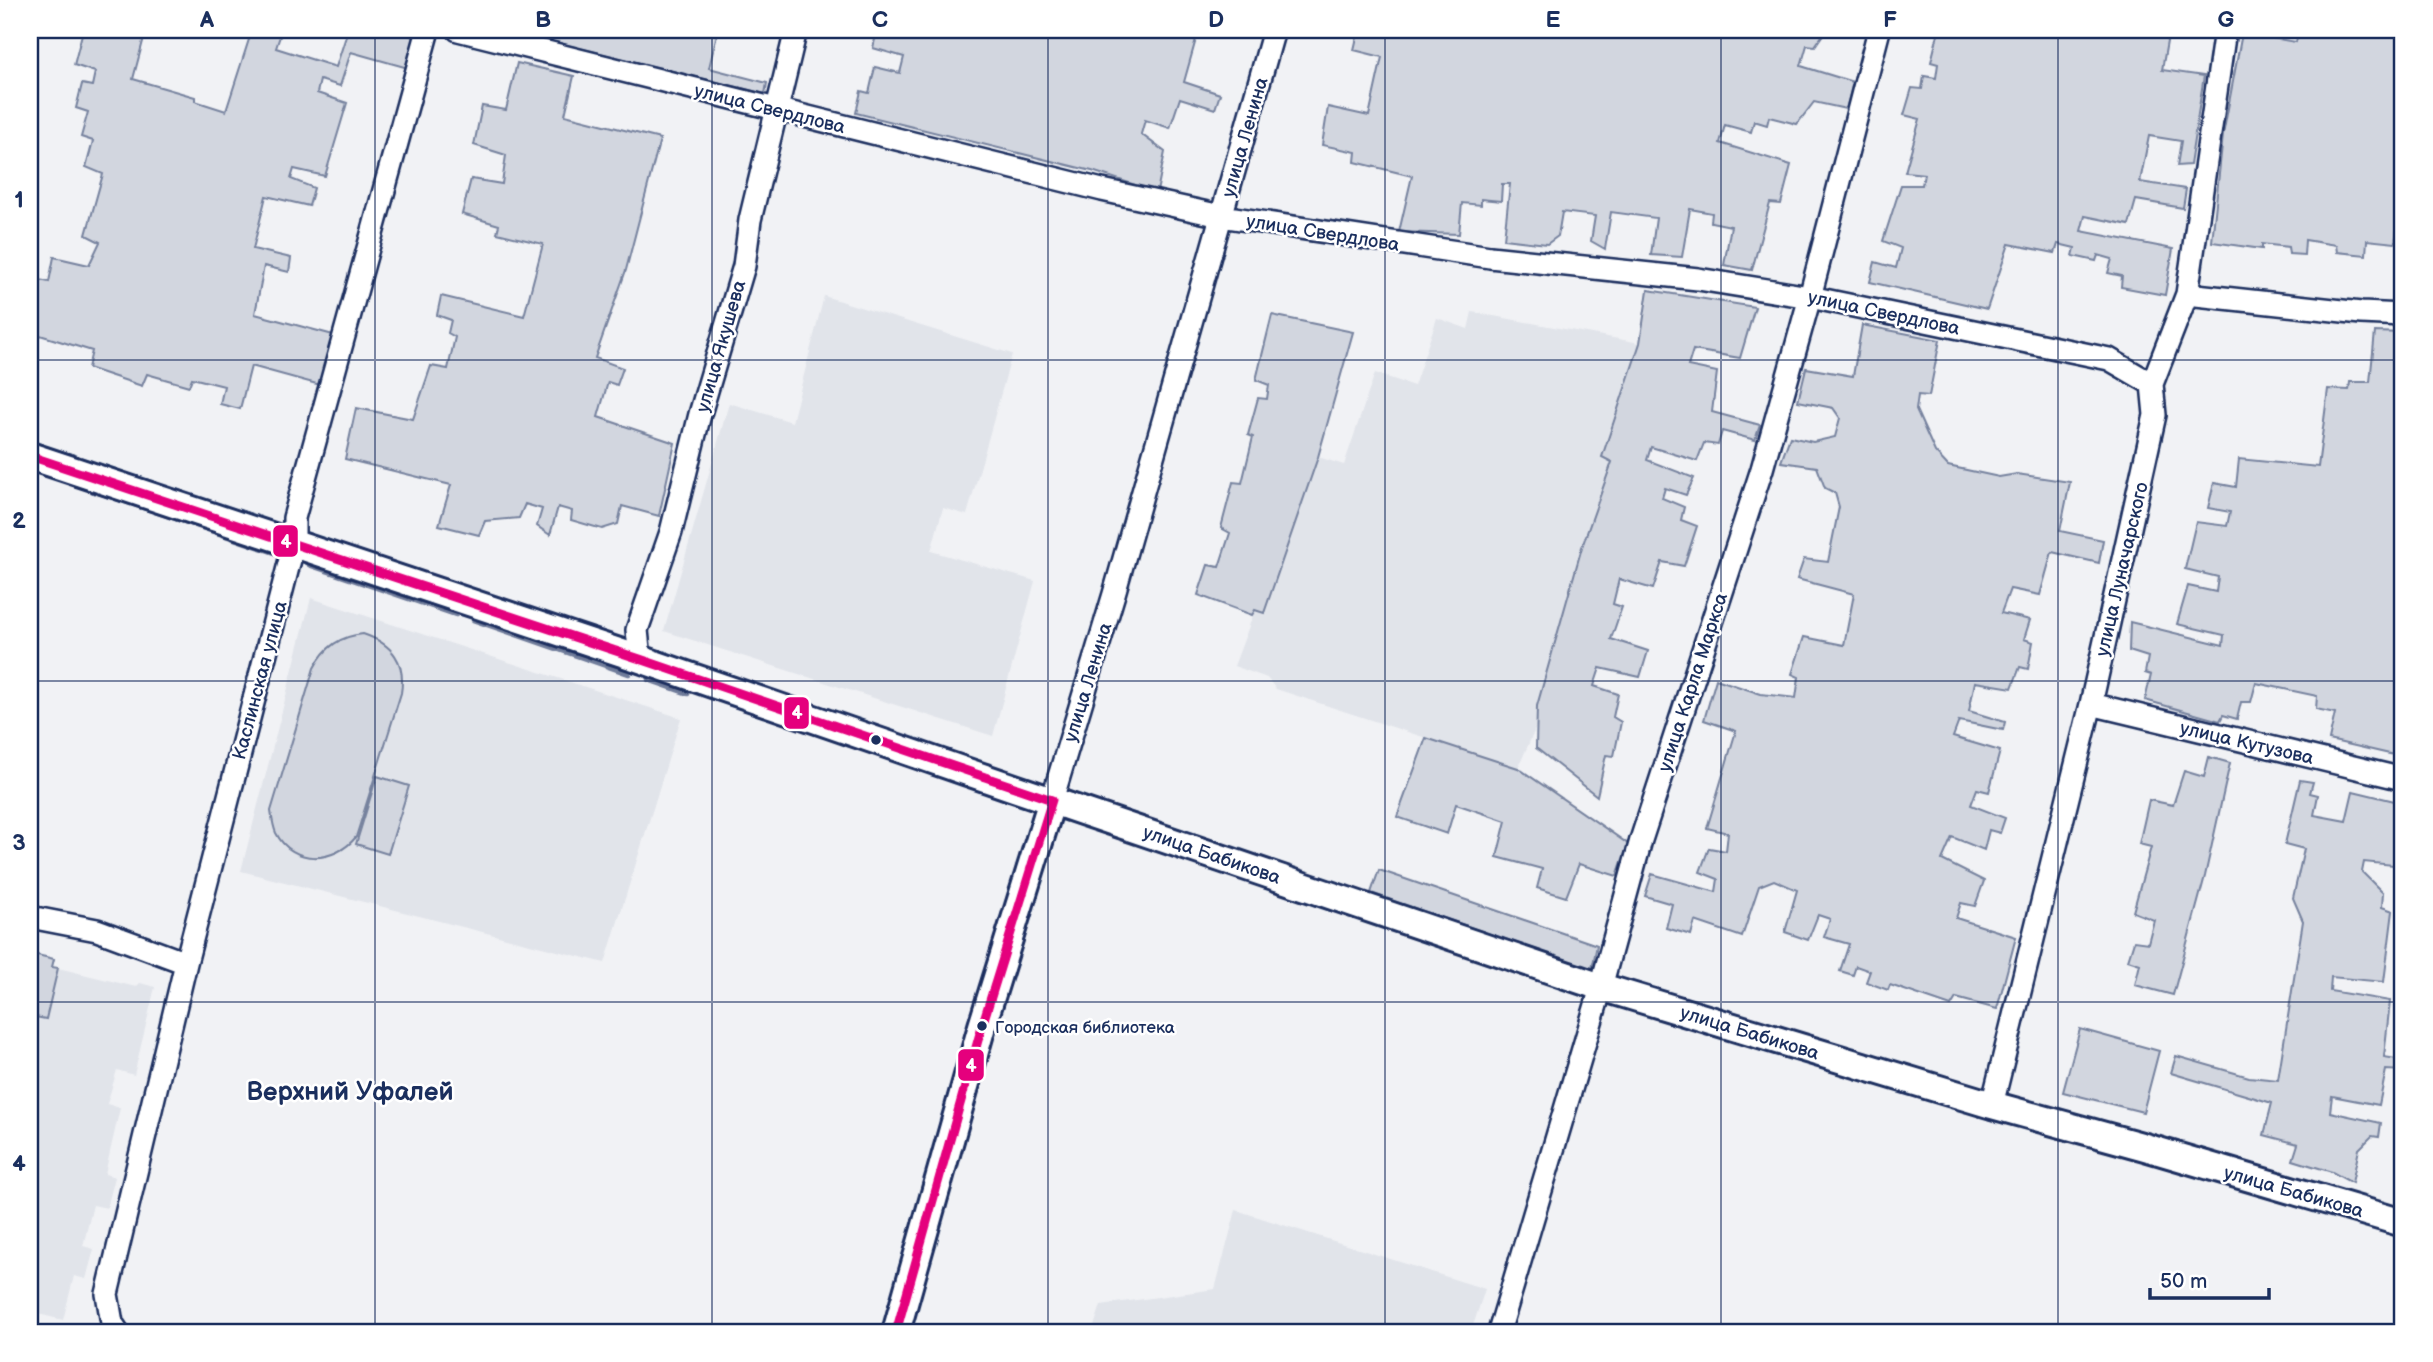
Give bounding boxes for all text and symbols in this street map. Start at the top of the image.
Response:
text: A [199,6,215,34]
text: B [535,6,551,34]
text: C [872,6,888,34]
text: D [1208,6,1224,34]
text: E [1546,6,1561,34]
text: F [1883,6,1897,34]
text: G [2218,6,2235,34]
street label: улица Ленина [1217,75,1274,200]
street label: улица Свердлова [692,80,847,139]
text: 1 [14,186,24,214]
street label: улица Свердлова [1245,210,1401,257]
street label: улица Якушева [692,278,751,415]
street label: улица Свердлова [1806,286,1962,341]
street label: улица Луначарского [2091,480,2154,659]
text: 2 [12,507,26,535]
line badge: 4 [272,524,299,558]
text: 4 [280,531,292,554]
street label: улица Карла Маркса [1654,590,1733,775]
street label: Каслинская улица [228,598,293,762]
street label: улица Ленина [1059,620,1118,745]
line badge: 4 [783,696,810,730]
text: 4 [791,702,803,725]
street label: улица Кутузова [2178,717,2316,770]
unlabelled marker [869,733,883,747]
street label: улица Бабикова [1140,821,1283,890]
text: 3 [12,829,26,857]
street label: улица Бабикова [1677,1001,1822,1065]
place label: Городская библиотека [995,1018,1175,1038]
marker: Городская библиотека [975,1019,989,1033]
line badge: 4 [957,1048,985,1082]
text: 4 [965,1055,977,1078]
district label: Верхний Уфалей [246,1077,454,1108]
text: 4 [12,1150,26,1178]
street label: улица Бабикова [2221,1162,2366,1223]
scale bar [2150,1257,2268,1301]
text: 50 m [2160,1269,2207,1294]

